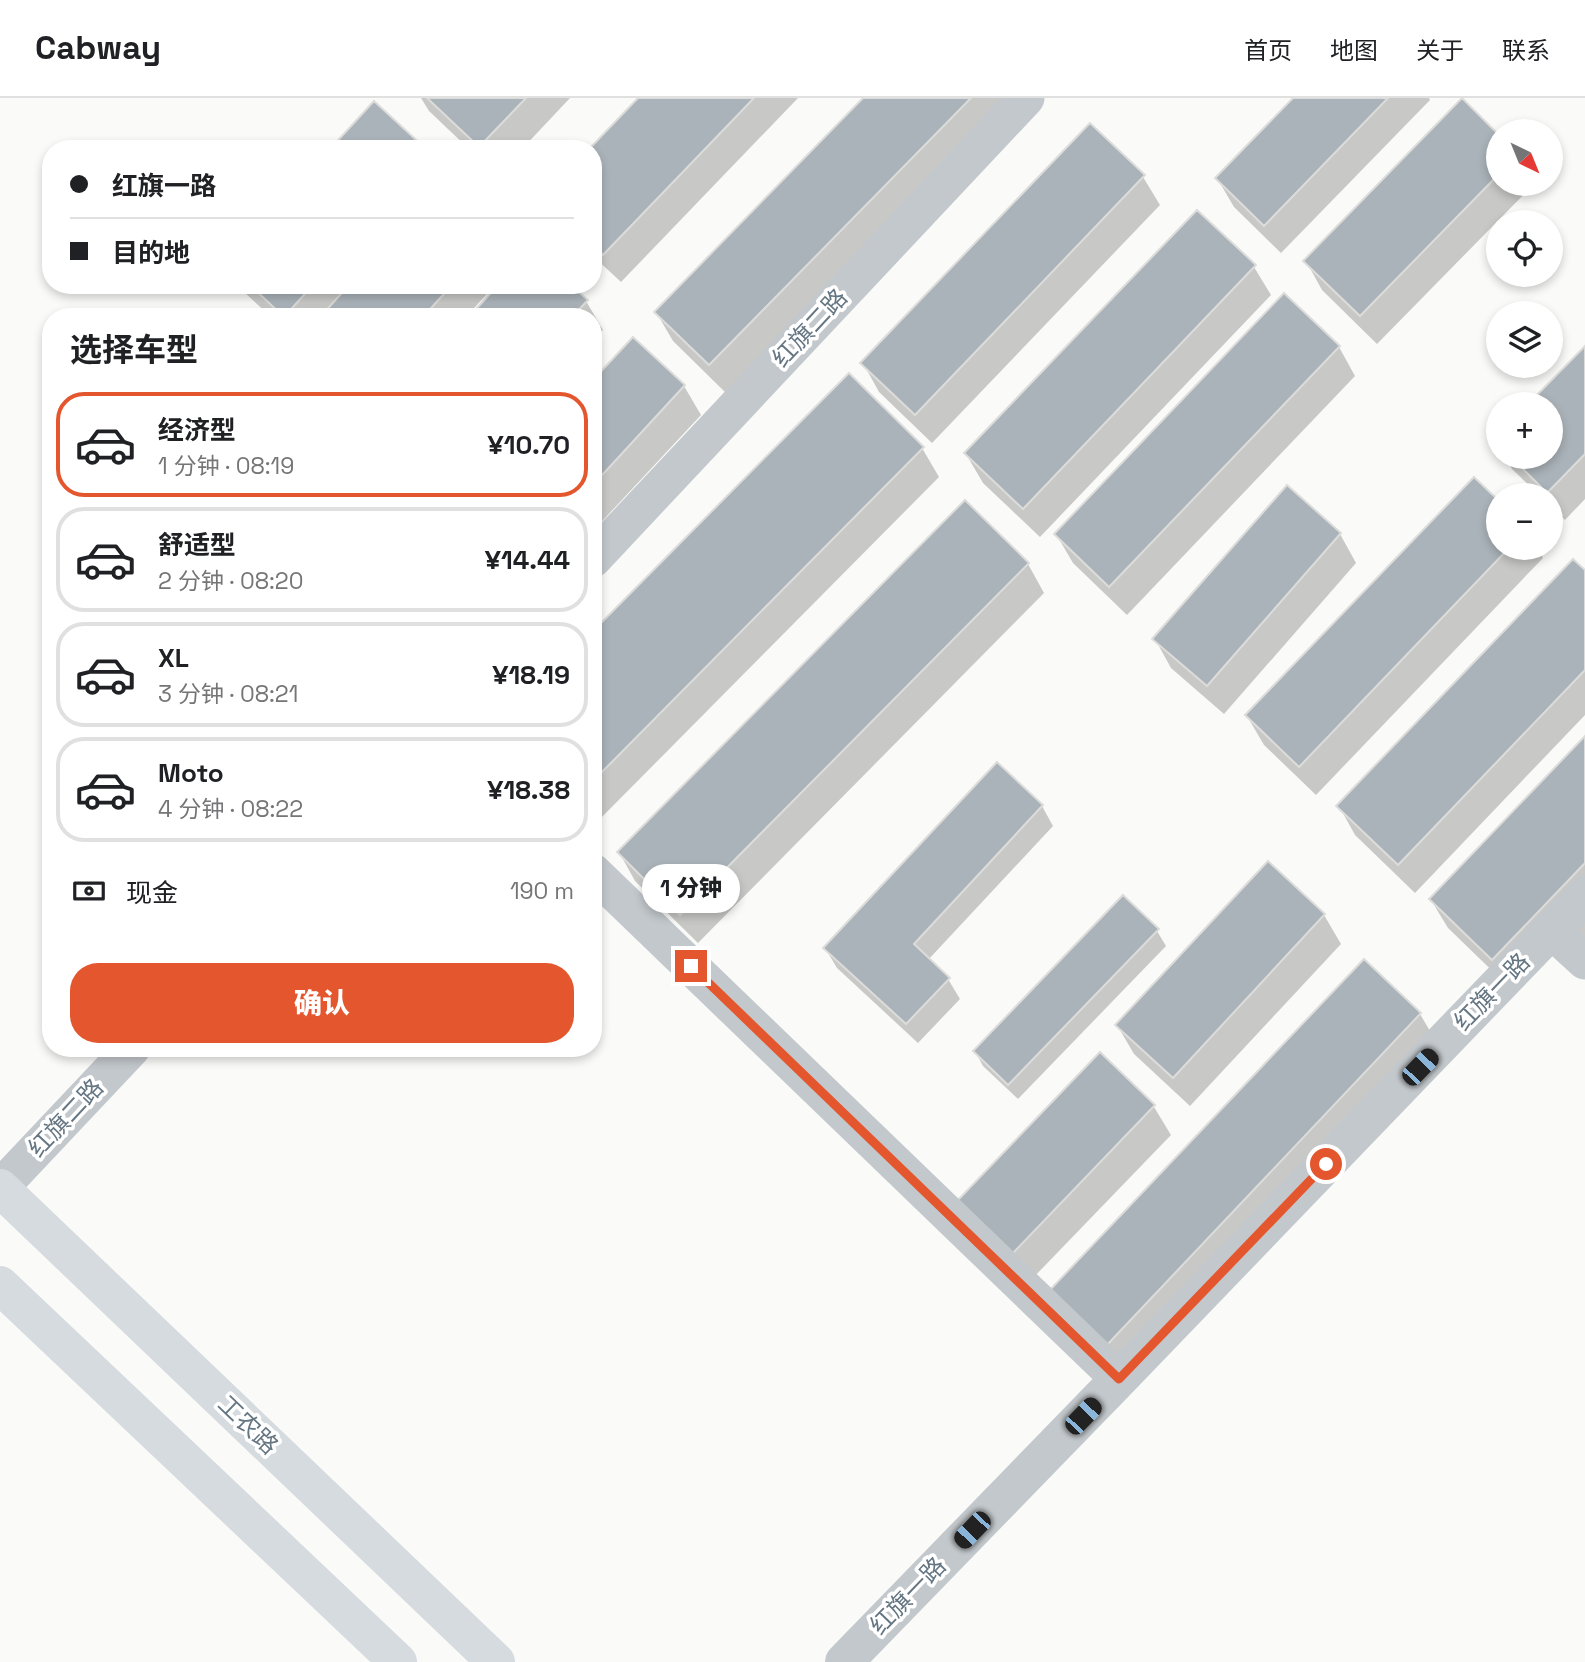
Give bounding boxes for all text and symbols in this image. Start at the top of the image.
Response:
text: Cabway [35,27,161,69]
text: 首页 [1244,35,1292,66]
text: 地图 [1330,35,1378,66]
text: 关于 [1416,35,1464,66]
text: 联系 [1502,35,1550,66]
north arrow [1486,119,1563,196]
map controls [1486,119,1563,560]
text: 红旗一路 [112,169,216,203]
button: locate [1486,210,1563,287]
text: 目的地 [112,236,190,270]
street label: 红旗二路 [766,282,854,373]
button: layers [1486,301,1563,378]
text: 选择车型 [70,330,198,370]
button: + [1486,392,1563,469]
icon: car [74,413,137,476]
text: 经济型 [158,413,236,447]
text: ¥10.70 [488,428,570,462]
text: 1 分钟 · 08:19 [158,451,294,481]
button: − [1486,483,1563,560]
icon: car [74,528,137,591]
text: 舒适型 [158,528,236,562]
text: ¥14.44 [485,543,570,577]
text: 2 分钟 · 08:20 [158,566,303,596]
text: XL [158,641,189,675]
icon: car [74,643,137,706]
text: ¥18.19 [492,658,570,692]
text: 3 分钟 · 08:21 [158,679,298,709]
text: Moto [158,756,224,790]
icon: car [74,758,137,821]
text: ¥18.38 [487,773,570,807]
text: 4 分钟 · 08:22 [158,794,303,824]
callout: 1 分钟 [642,864,740,914]
icon: cash [70,872,108,910]
text: 1 分钟 [660,873,722,903]
text: 现金 [126,876,178,910]
text: 190 m [510,876,574,906]
street label: 红旗一路 [1447,946,1536,1037]
route end [675,950,707,982]
button: 确认 [70,963,574,1043]
car [1398,1045,1443,1089]
street label: 红旗二路 [22,1072,110,1163]
route start [1310,1148,1342,1180]
street label: 工农路 [212,1388,285,1461]
car [1061,1394,1106,1438]
car [950,1508,995,1552]
street label: 红旗一路 [863,1550,952,1641]

